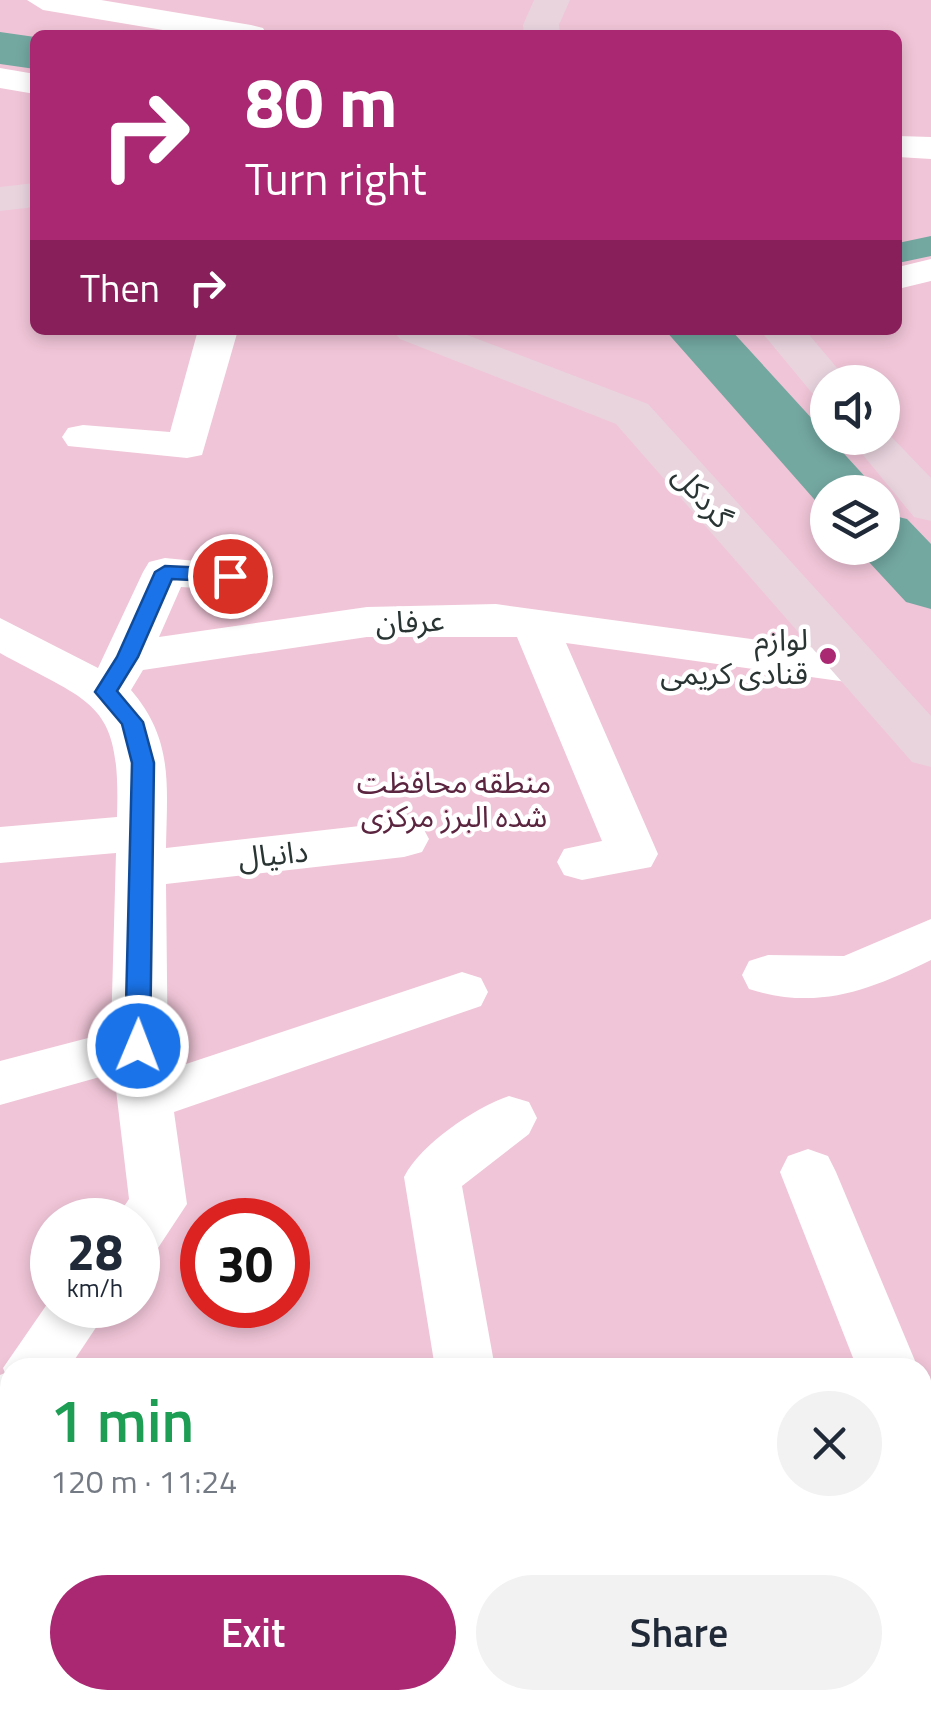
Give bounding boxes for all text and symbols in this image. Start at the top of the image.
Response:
text: 80 m [245,48,398,154]
icon: right [80,70,210,200]
text: Turn right [245,144,427,212]
text: Then [80,259,160,317]
icon: right [180,260,235,315]
map controls [810,365,900,565]
button: sound [810,365,900,455]
street label: گردکل [662,454,744,539]
button: layers [810,475,900,565]
pin [188,534,273,619]
icon: arrive [203,549,258,604]
street label: عرفان [375,597,445,645]
place label: لوازم قنادی کریمی [660,616,808,696]
marker: لوازم قنادی کریمی [817,645,839,667]
park label: منطقه محافظت شده البرز مرکزی [357,759,551,839]
street label: دانیال [236,827,310,881]
position arrow [86,994,190,1098]
speed limit sign: 30 [180,1198,310,1328]
text: 28 [67,1213,123,1289]
text: km/h [67,1269,123,1307]
text: 1 min [50,1374,194,1465]
button: close [777,1391,882,1496]
text: 120 m · 11:24 [50,1457,237,1505]
button: Exit [50,1575,456,1690]
button: Share [476,1575,882,1690]

